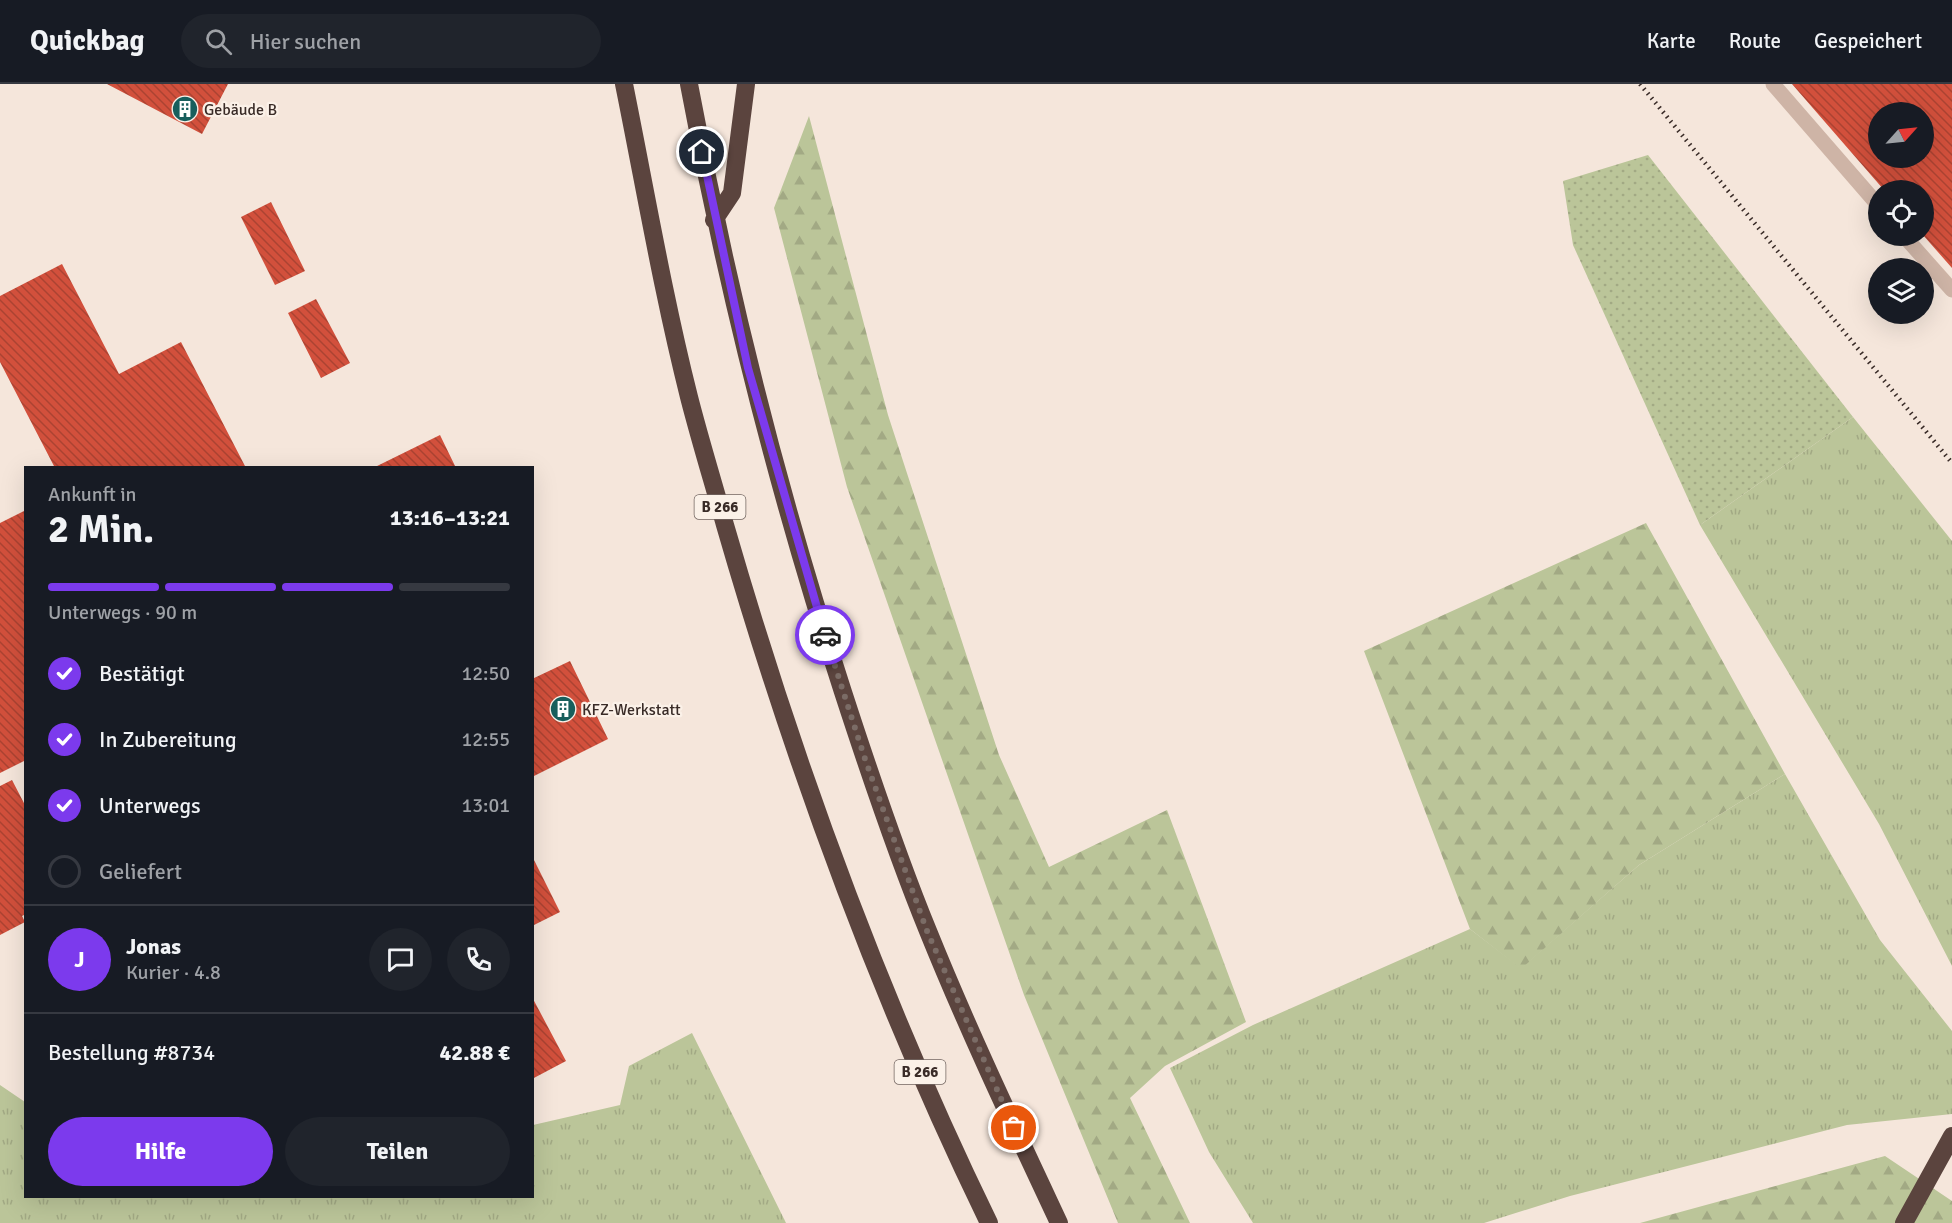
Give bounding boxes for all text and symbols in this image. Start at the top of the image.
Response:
search box [181,14,601,68]
text: Quickbag [30,24,145,58]
icon: search [202,25,235,58]
text: Hier suchen [250,28,361,55]
text: Karte [1647,28,1696,54]
text: Route [1729,28,1781,54]
text: Gespeichert [1814,28,1922,54]
building icon: Gebäude B [170,94,200,124]
place label: Gebäude B [204,100,277,120]
north arrow [1868,102,1934,168]
map controls [1868,102,1934,324]
pin [676,126,727,177]
icon: home [685,135,718,168]
button: locate [1868,180,1934,246]
button: layers [1868,258,1934,324]
text: Ankunft in [48,482,136,507]
road number: B 266 [694,495,746,519]
text: 13:16–13:21 [390,504,510,531]
text: 2 Min. [48,505,154,553]
text: Unterwegs · 90 m [48,600,197,625]
courier [795,605,855,665]
icon: car [809,619,842,652]
icon: check [48,657,81,690]
text: Bestätigt [99,660,185,687]
text: 12:50 [461,661,510,686]
building icon: KFZ-Werkstatt [548,694,578,724]
place label: KFZ-Werkstatt [582,700,681,720]
icon: check [48,723,81,756]
text: In Zubereitung [99,726,237,753]
text: 12:55 [461,727,510,752]
icon: check [48,789,81,822]
text: Unterwegs [99,792,201,819]
text: 13:01 [461,793,510,818]
text: Geliefert [99,858,182,885]
button: chat [369,928,432,991]
button: phone [447,928,510,991]
text: Jonas [126,933,181,960]
text: J [74,946,85,973]
text: Kurier · 4.8 [126,960,221,985]
text: Bestellung #8734 [48,1039,215,1066]
text: 42.88 € [439,1039,510,1066]
road number: B 266 [894,1060,946,1084]
pin [988,1102,1039,1153]
icon: bag [997,1111,1030,1144]
button: Hilfe [48,1117,273,1186]
button: Teilen [285,1117,510,1186]

